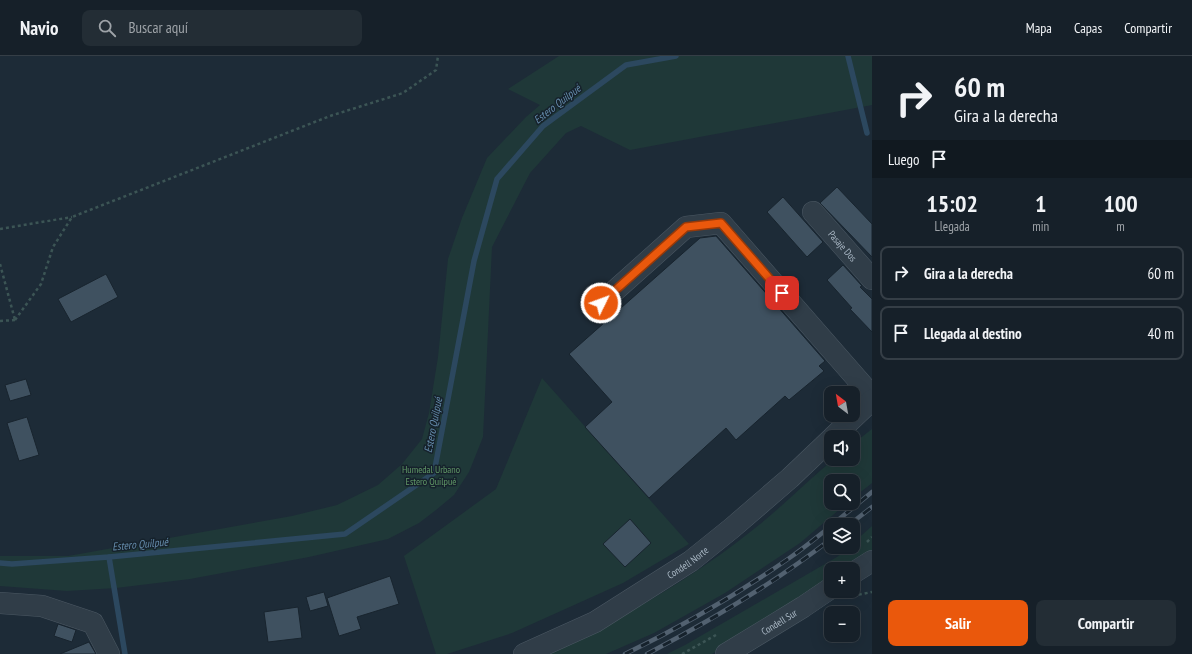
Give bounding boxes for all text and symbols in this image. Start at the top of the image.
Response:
search box [82,10,362,46]
text: Navio [20,16,58,40]
icon: search [96,17,118,39]
text: Buscar aquí [128,18,188,37]
text: Mapa [1026,19,1052,37]
text: Capas [1074,19,1102,37]
text: Compartir [1124,19,1172,37]
text: 60 m [954,68,1005,105]
icon: right [888,72,940,124]
water label: Estero Quilpué [531,80,584,127]
text: Gira a la derecha [954,104,1058,127]
icon: arrive [928,148,950,170]
text: Luego [888,150,920,169]
text: 15:02 [926,188,978,219]
text: 1 [1035,188,1046,219]
text: 100 [1103,188,1138,219]
text: Llegada [934,218,970,235]
text: min [1032,218,1049,235]
text: m [1116,218,1125,235]
street label: Pasaje Dos [826,228,860,264]
icon: right [890,262,912,284]
text: Gira a la derecha [924,264,1013,283]
text: 60 m [1148,264,1174,283]
pin [765,276,799,310]
position arrow [580,282,622,324]
icon: arrive [771,282,793,304]
icon: arrive [890,322,912,344]
text: Llegada al destino [924,324,1022,343]
text: 40 m [1148,324,1174,343]
north arrow [824,386,860,422]
map controls [824,386,860,642]
water label: Estero Quilpué [421,395,445,454]
button: sound [824,430,860,466]
park label: Humedal Urbano Estero Quilpué [402,463,460,488]
button: search [824,474,860,510]
button: layers [824,518,860,554]
water label: Estero Quilpué [112,534,170,553]
street label: Condell Norte [664,543,711,581]
button: + [824,562,860,598]
button: Salir [888,600,1028,646]
button: Compartir [1036,600,1176,646]
street label: Condell Sur [759,606,799,638]
button: − [824,606,860,642]

